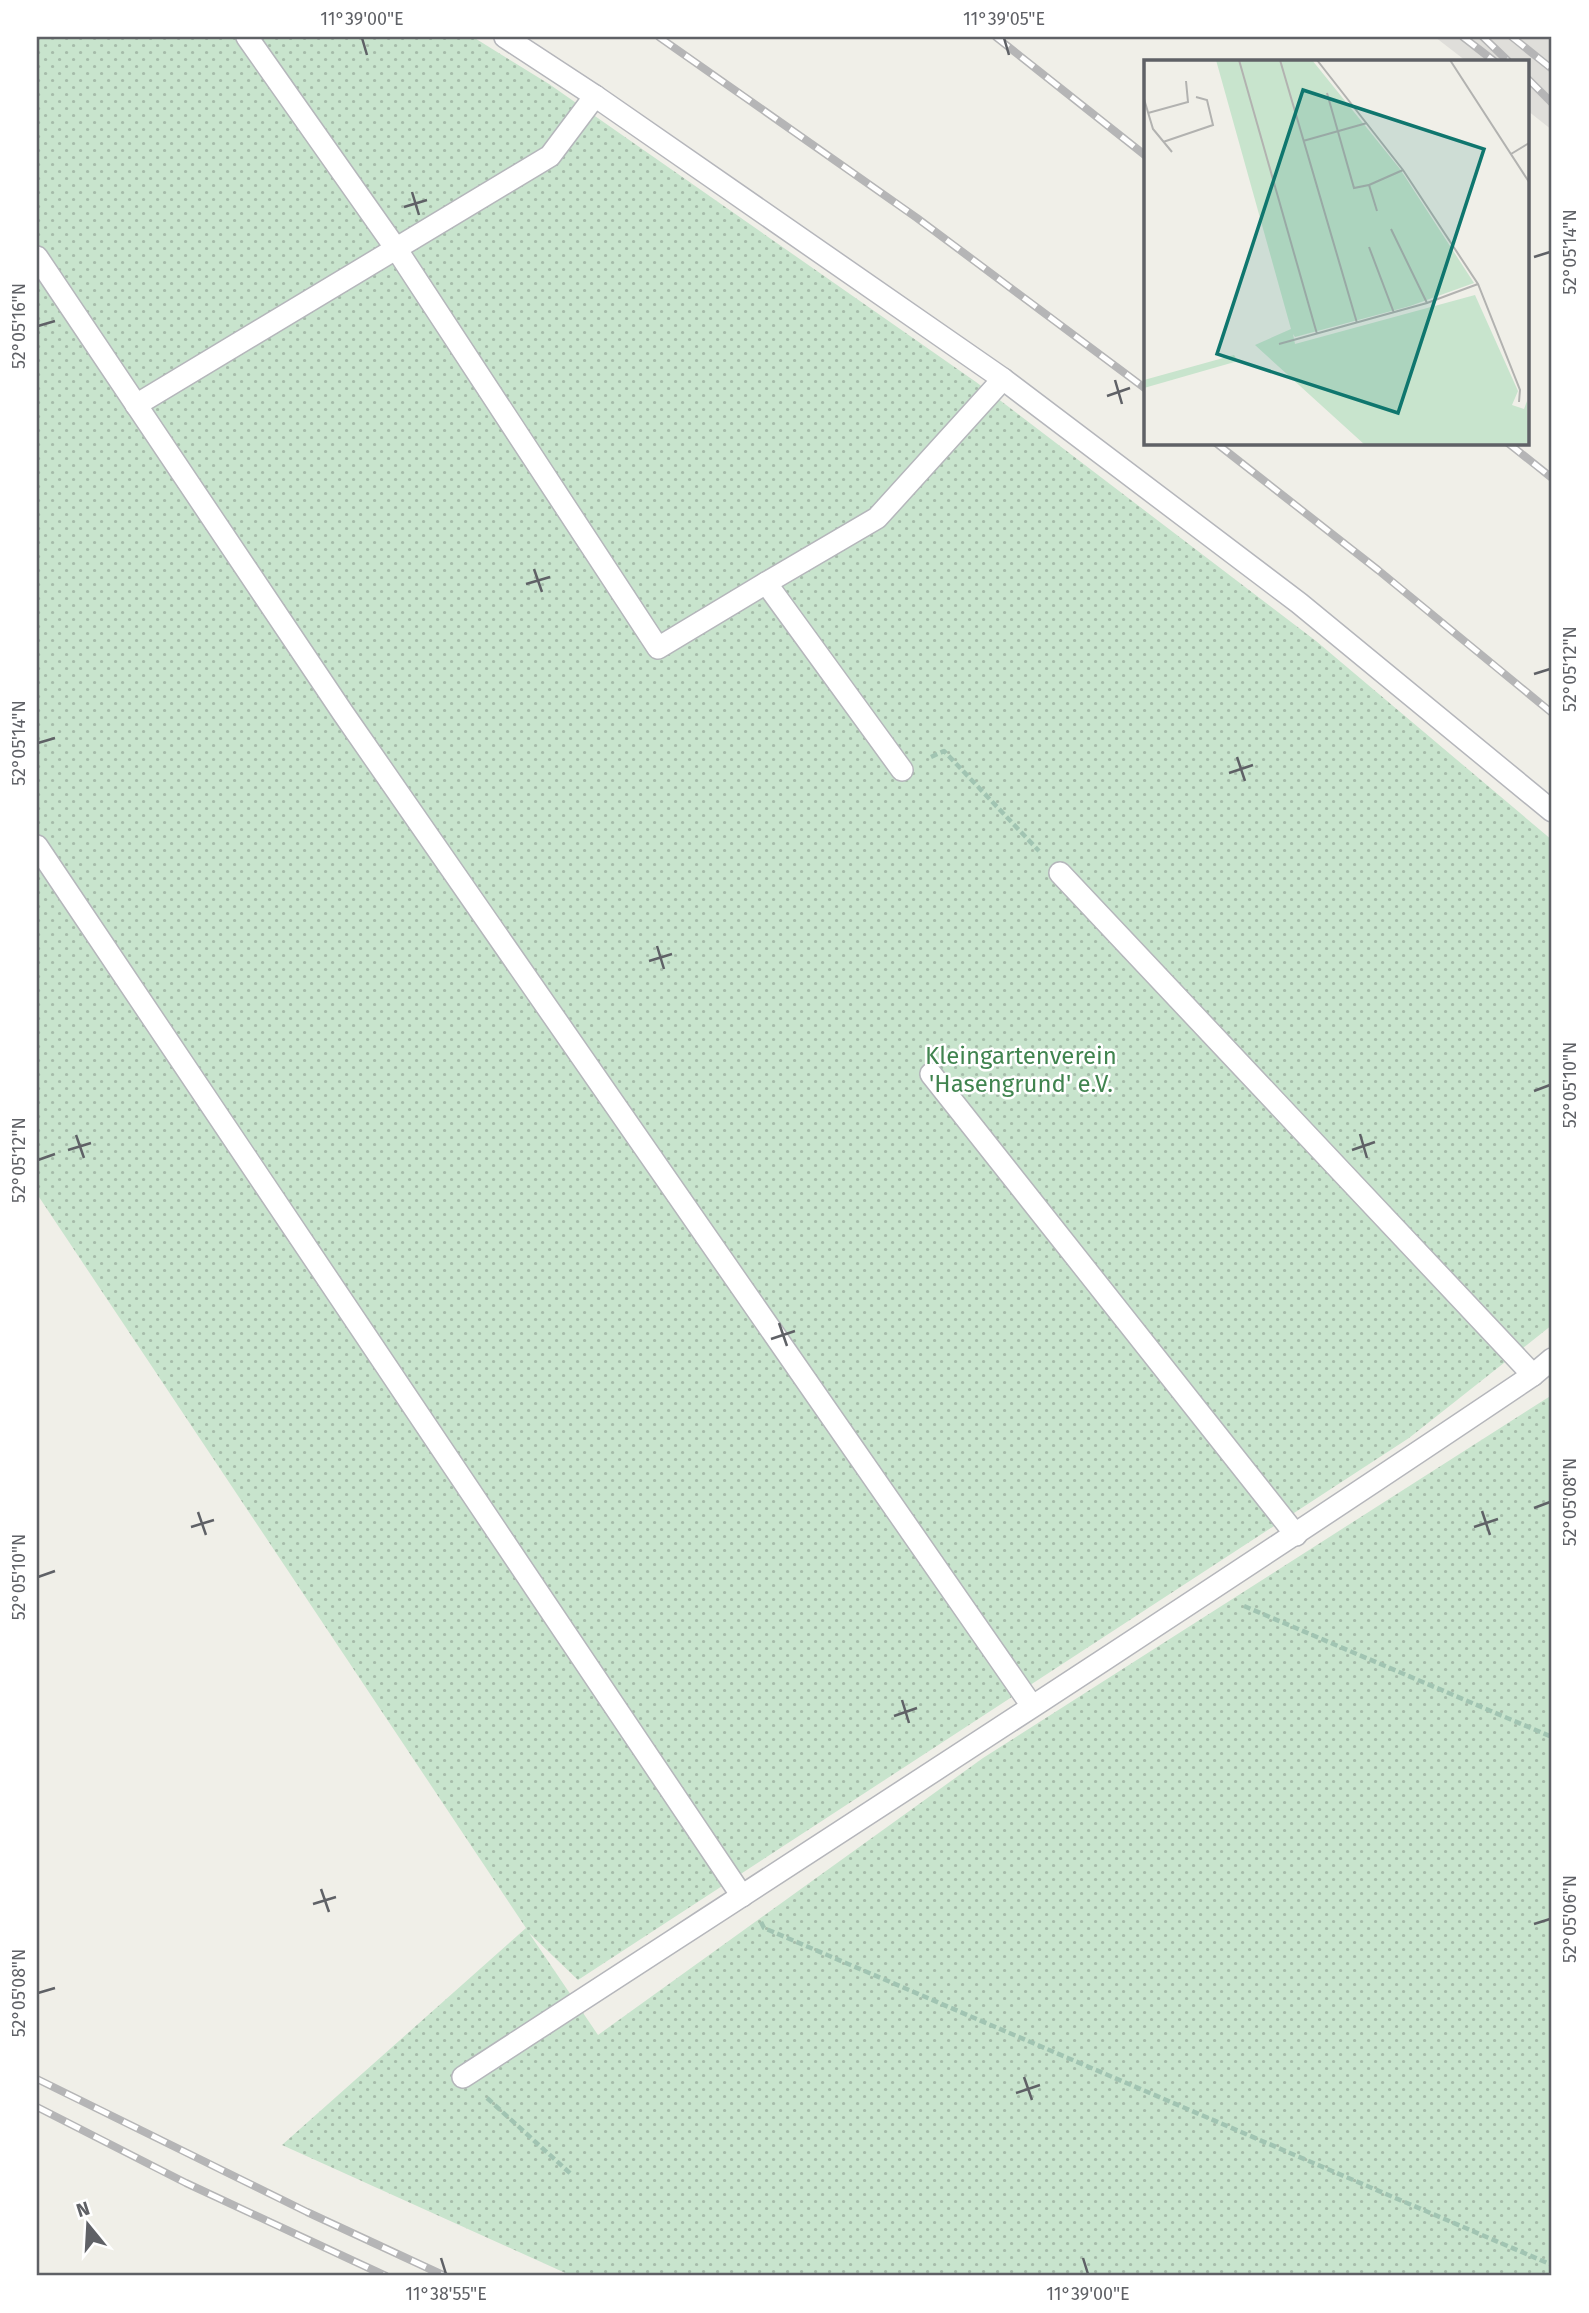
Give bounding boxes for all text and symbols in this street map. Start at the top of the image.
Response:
text: 11°39'00"E [320,8,404,30]
text: 11°39'05"E [963,8,1045,30]
inset map [1144,60,1530,444]
text: 52°05'14"N [1559,209,1581,295]
text: 52°05'16"N [8,283,30,369]
text: 52°05'12"N [1559,626,1581,712]
text: 52°05'14"N [8,700,30,786]
park label: Kleingartenverein 'Hasengrund' e.V. [925,1042,1117,1098]
text: 52°05'10"N [1559,1042,1581,1128]
text: 52°05'12"N [8,1117,30,1203]
text: 52°05'08"N [1559,1458,1581,1546]
text: 52°05'10"N [8,1534,30,1620]
text: 52°05'06"N [1559,1875,1581,1963]
text: 52°05'08"N [8,1949,30,2037]
north arrow [52,2190,122,2260]
text: N [73,2196,92,2222]
text: 11°38'55"E [405,2283,487,2305]
text: 11°39'00"E [1046,2283,1130,2305]

